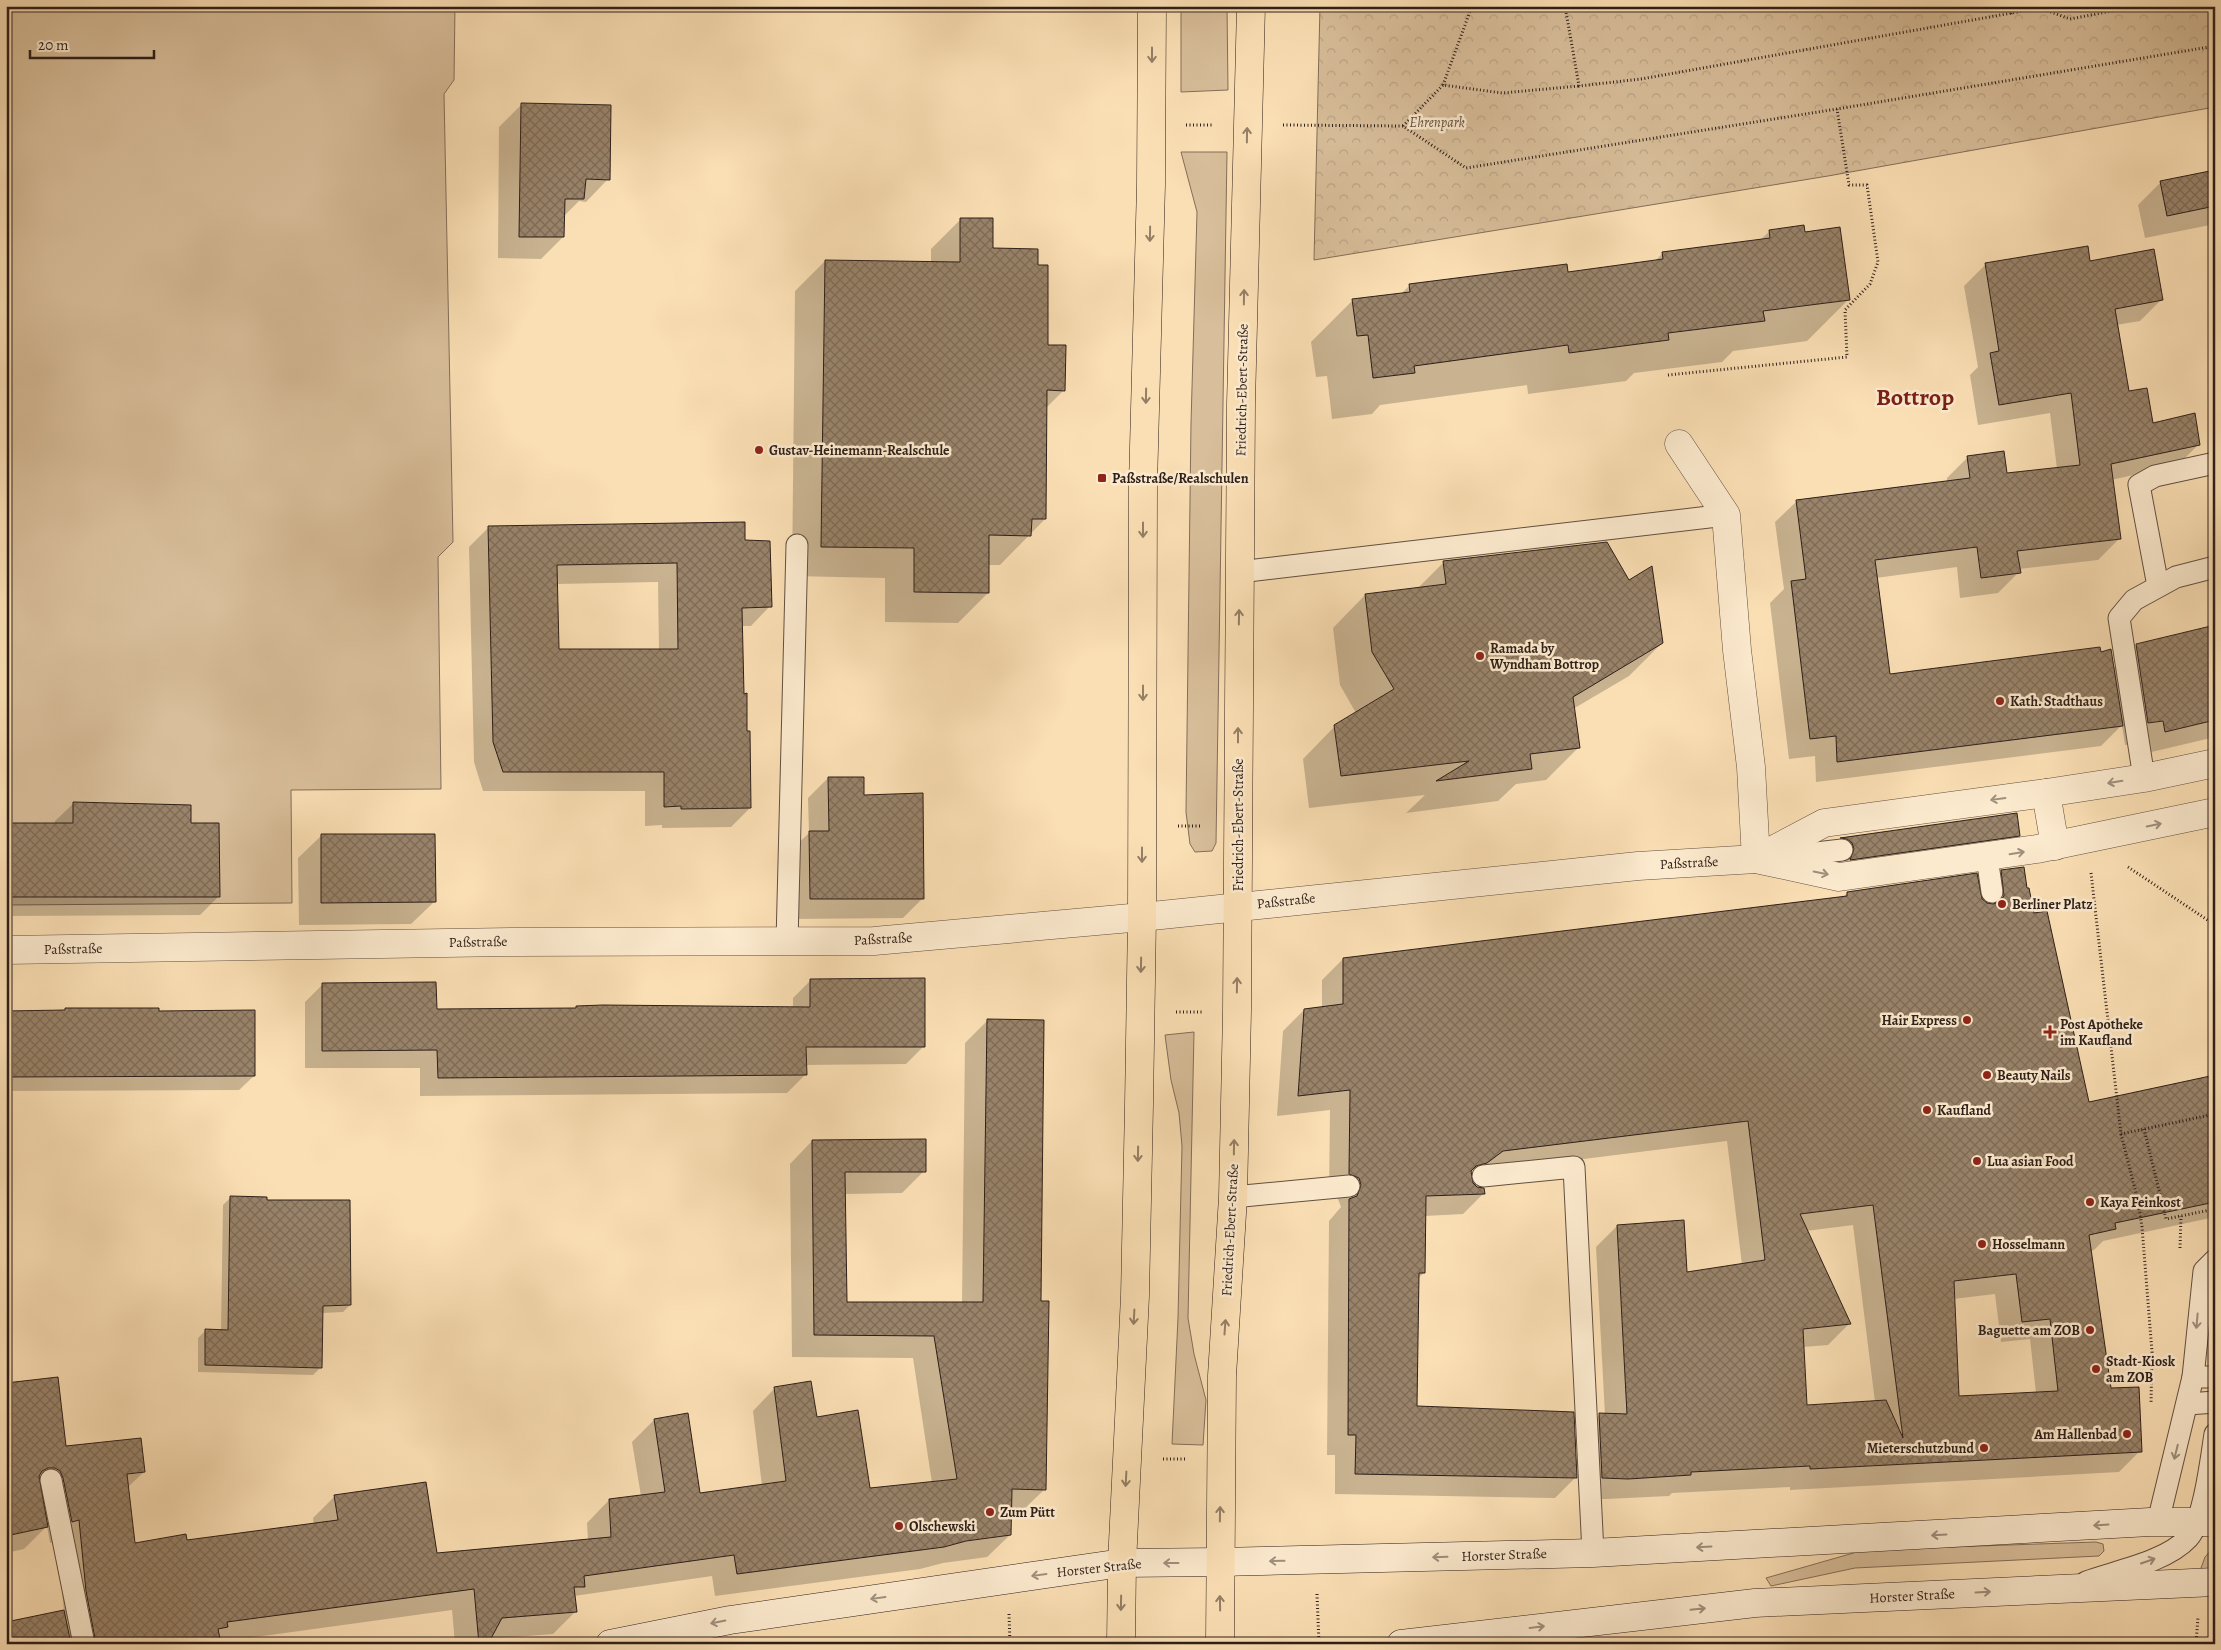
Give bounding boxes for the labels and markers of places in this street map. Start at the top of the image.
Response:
place label: Gustav-Heinemann-Realschule [769,441,950,460]
marker: Gustav-Heinemann-Realschule [753,444,765,456]
place label: Paßstraße/Realschulen [1112,469,1249,488]
marker: Paßstraße/Realschulen [1096,472,1108,484]
place label: Ramada by Wyndham Bottrop [1489,639,1600,674]
marker: Ramada by Wyndham Bottrop [1474,650,1486,662]
place label: Kath. Stadthaus [2010,692,2103,711]
marker: Kath. Stadthaus [1994,695,2006,707]
place label: Berliner Platz [2012,895,2093,914]
marker: Berliner Platz [1996,898,2008,910]
place label: Hair Express [1881,1011,1957,1030]
marker: Hair Express [1961,1014,1973,1026]
place label: Post Apotheke im Kaufland [2060,1015,2143,1050]
marker: Post Apotheke im Kaufland [2044,1026,2056,1038]
place label: Beauty Nails [1997,1066,2071,1085]
marker: Beauty Nails [1981,1069,1993,1081]
place label: Kaufland [1937,1101,1992,1120]
marker: Kaufland [1921,1104,1933,1116]
place label: Lua asian Food [1987,1152,2074,1171]
marker: Lua asian Food [1971,1155,1983,1167]
place label: Kaya Feinkost [2100,1193,2181,1212]
marker: Kaya Feinkost [2084,1196,2096,1208]
place label: Hosselmann [1992,1235,2065,1254]
marker: Hosselmann [1976,1238,1988,1250]
place label: Baguette am ZOB [1978,1321,2080,1340]
marker: Baguette am ZOB [2084,1324,2096,1336]
place label: Stadt-Kiosk am ZOB [2106,1352,2176,1387]
marker: Stadt-Kiosk am ZOB [2090,1363,2102,1375]
place label: Am Hallenbad [2033,1425,2117,1444]
marker: Am Hallenbad [2121,1428,2133,1440]
place label: Mieterschutzbund [1867,1439,1974,1458]
marker: Mieterschutzbund [1978,1442,1990,1454]
place label: Zum Pütt [1000,1503,1055,1522]
marker: Zum Pütt [984,1506,996,1518]
place label: Olschewski [909,1517,975,1536]
marker: Olschewski [893,1520,905,1532]

